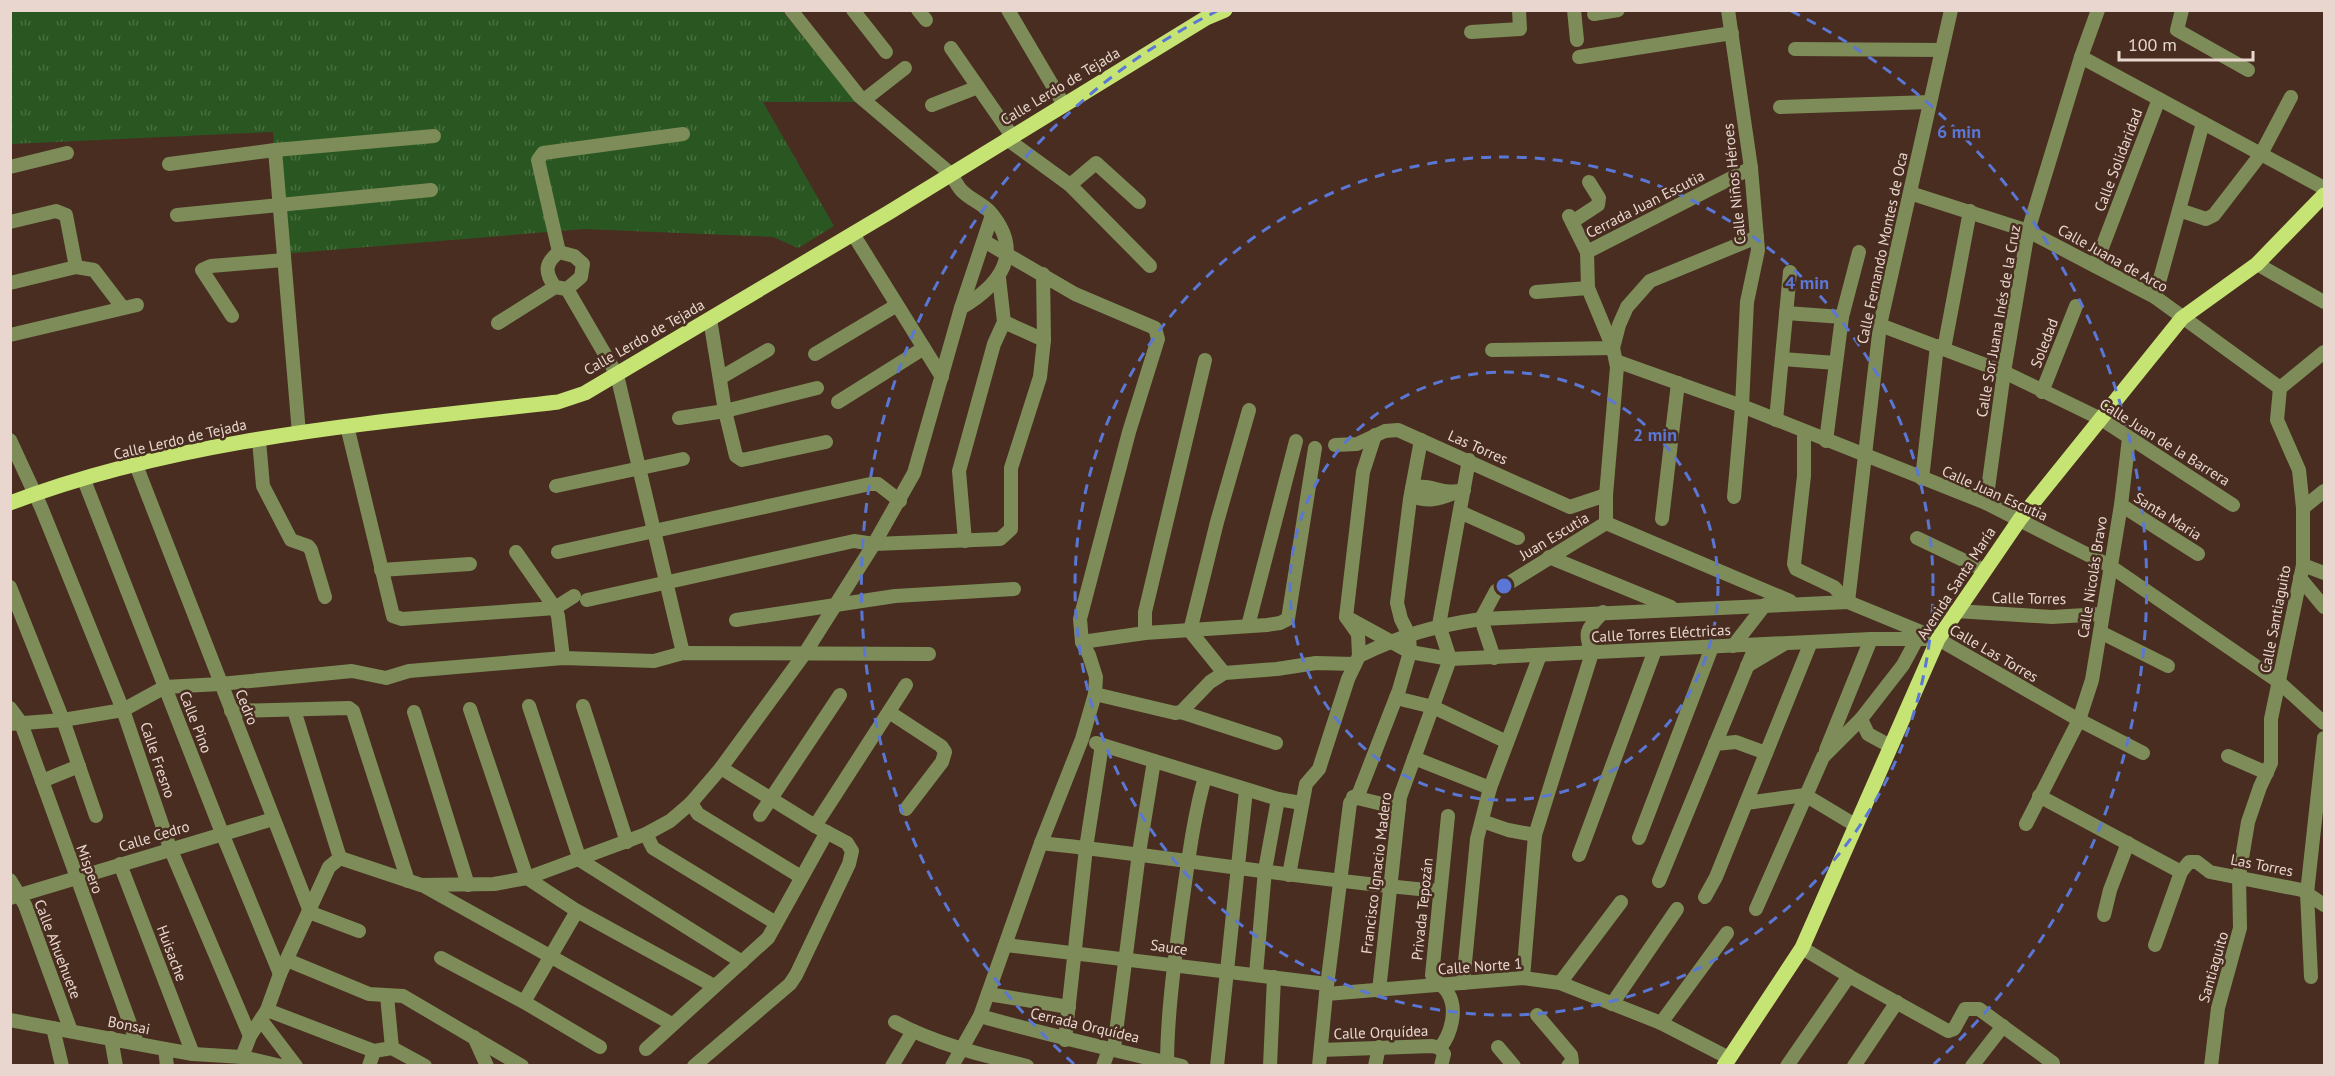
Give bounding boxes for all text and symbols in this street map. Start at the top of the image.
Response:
scale bar [2119,24,2252,62]
text: 100 m [2128,33,2177,56]
street label: Calle Lerdo de Tejada [997,43,1123,129]
street label: Calle Solidaridad [2090,106,2146,214]
text: 6 min [1937,120,1981,143]
street label: Calle Niños Héroes [1718,123,1750,245]
street label: Calle Fernando Montes de Oca [1852,150,1912,346]
street label: Cerrada Juan Escutia [1582,166,1708,242]
street label: Calle Juana de Arco [2055,220,2171,296]
street label: Calle Sor Juana Inés de la Cruz [1972,223,2024,419]
text: 4 min [1785,271,1829,294]
street label: Calle Lerdo de Tejada [580,295,708,379]
street label: Soledad [2026,316,2062,370]
street label: Calle Juan de la Barrera [2096,394,2234,490]
street label: Calle Lerdo de Tejada [112,414,248,464]
text: 2 min [1633,423,1677,446]
street label: Las Torres [1445,425,1511,469]
street label: Calle Juan Escutia [1939,461,2051,525]
street label: Santa Maria [2131,488,2205,544]
street label: Juan Escutia [1515,508,1592,565]
street label: Calle Nicolás Bravo [2073,515,2111,639]
street label: Avenida Santa María [1912,523,2000,643]
street label: Calle Santiaguito [2255,563,2295,675]
centre of rings [1494,576,1514,596]
street label: Calle Torres [1992,588,2066,608]
street label: Calle Torres Eléctricas [1591,620,1731,646]
street label: Calle Las Torres [1946,620,2042,686]
street label: Cedro [231,686,263,728]
street label: Calle Pino [176,688,216,756]
street label: Calle Fresno [136,719,180,801]
street label: Francisco Ignacio Madero [1357,791,1395,955]
street label: Calle Cedro [116,816,192,856]
street label: Mispero [72,842,108,896]
street label: Las Torres [2229,850,2295,880]
street label: Privada Tepozán [1407,857,1437,961]
street label: Calle Ahuehuete [30,897,86,1001]
street label: Huisache [153,922,191,984]
street label: Santiaguito [2194,929,2232,1005]
street label: Sauce [1149,935,1189,959]
street label: Calle Norte 1 [1437,954,1523,978]
street label: Cerrada Orquídea [1029,1003,1141,1047]
street label: Bonsai [106,1012,152,1038]
street label: Calle Orquídea [1333,1021,1429,1043]

